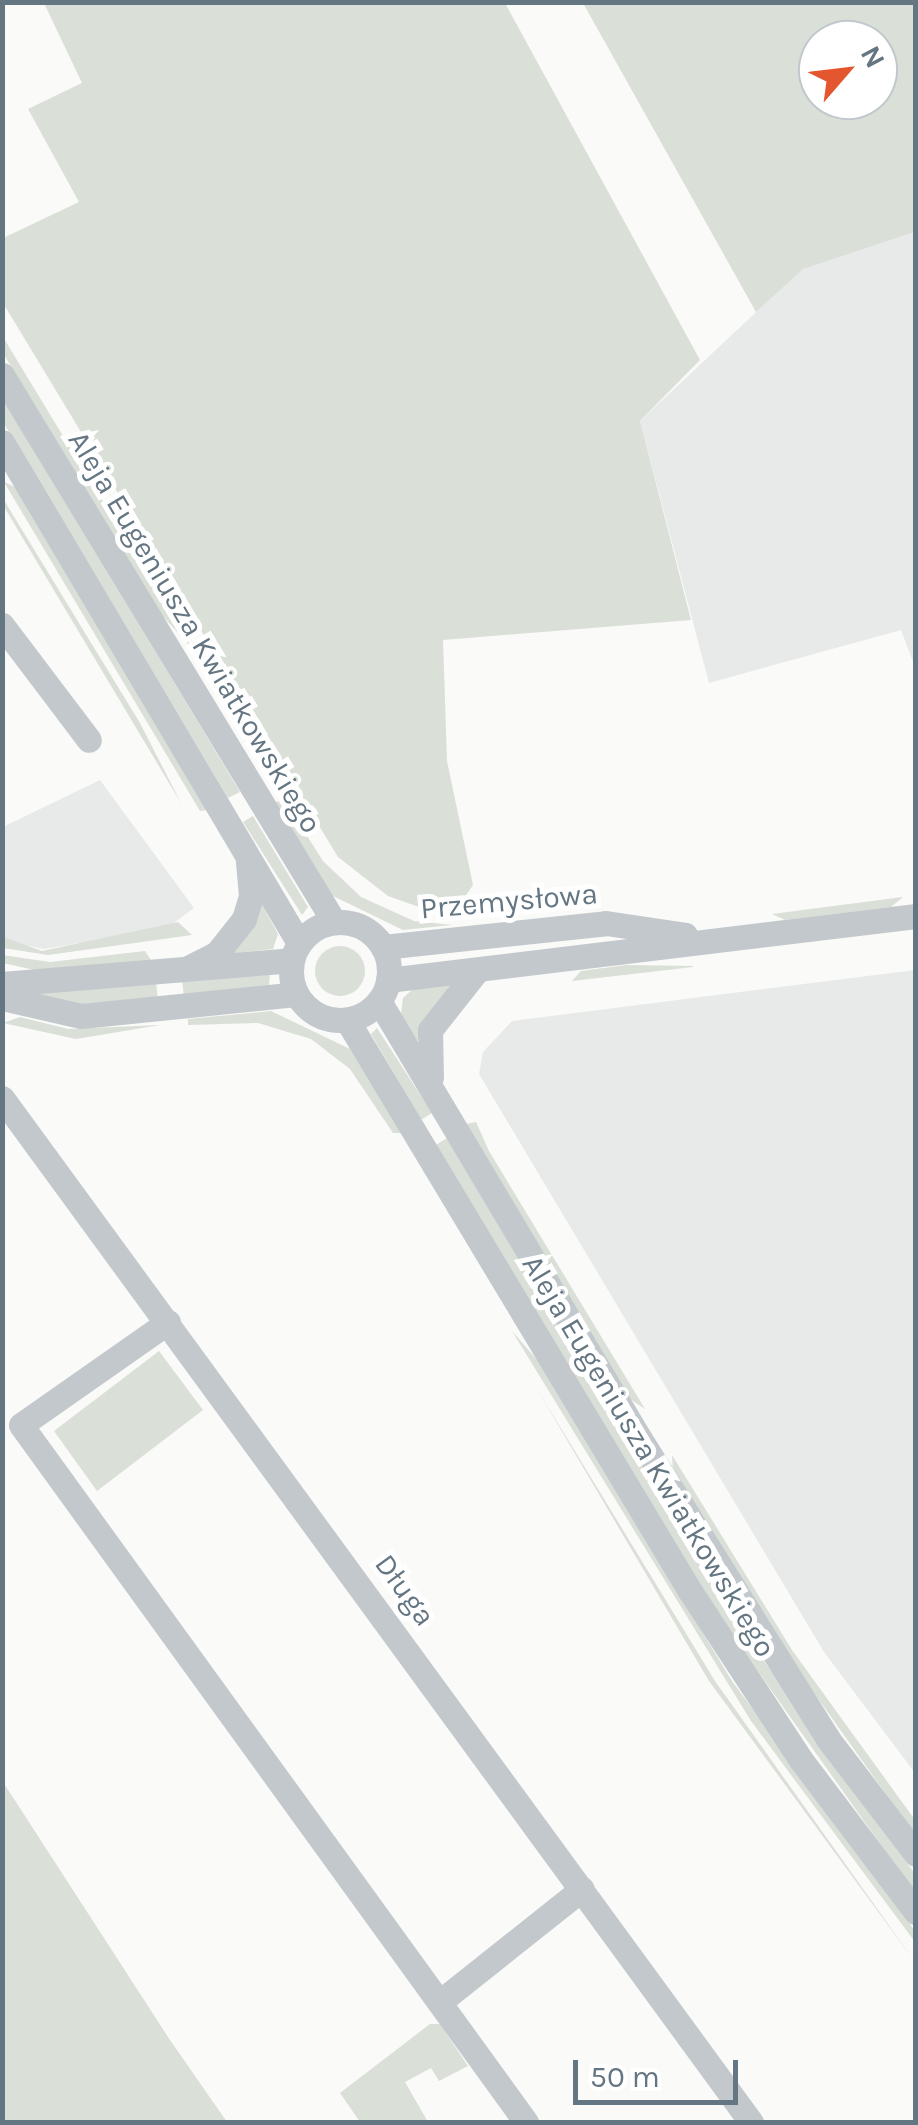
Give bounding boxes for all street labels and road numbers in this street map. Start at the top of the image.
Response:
street label: Aleja Eugeniusza Kwiatkowskiego [61,425,329,839]
street label: Przemysłowa [419,875,599,927]
street label: Aleja Eugeniusza Kwiatkowskiego [515,1249,783,1663]
street label: Długa [367,1547,443,1633]

